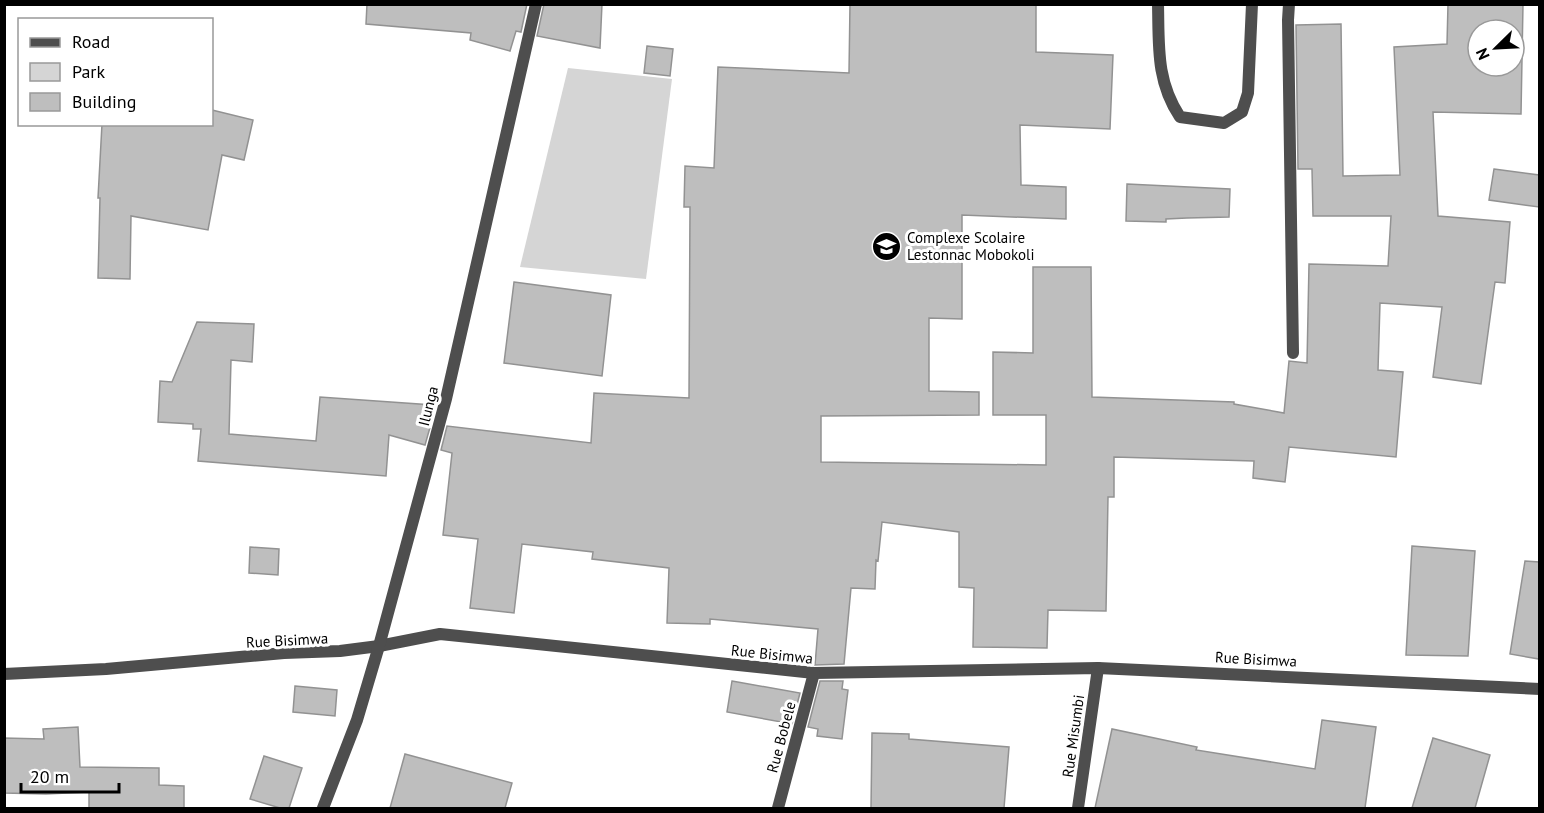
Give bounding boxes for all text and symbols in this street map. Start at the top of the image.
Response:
legend [18,18,213,126]
north arrow [1466,18,1526,78]
text: Road [72,30,110,53]
text: N [1471,45,1494,63]
text: Park [72,60,105,83]
text: Building [72,90,136,113]
place label: Complexe Scolaire Lestonnac Mobokoli [907,228,1035,264]
school or university icon: Complexe Scolaire Lestonnac Mobokoli [870,230,902,262]
street label: Ilunga [414,384,442,428]
street label: Rue Bisimwa [245,628,329,652]
street label: Rue Bisimwa [730,640,814,668]
street label: Rue Bisimwa [1214,647,1298,671]
street label: Rue Misumbi [1058,694,1088,778]
street label: Rue Bobele [762,699,800,775]
scale bar [21,756,118,794]
text: 20 m [30,765,69,788]

